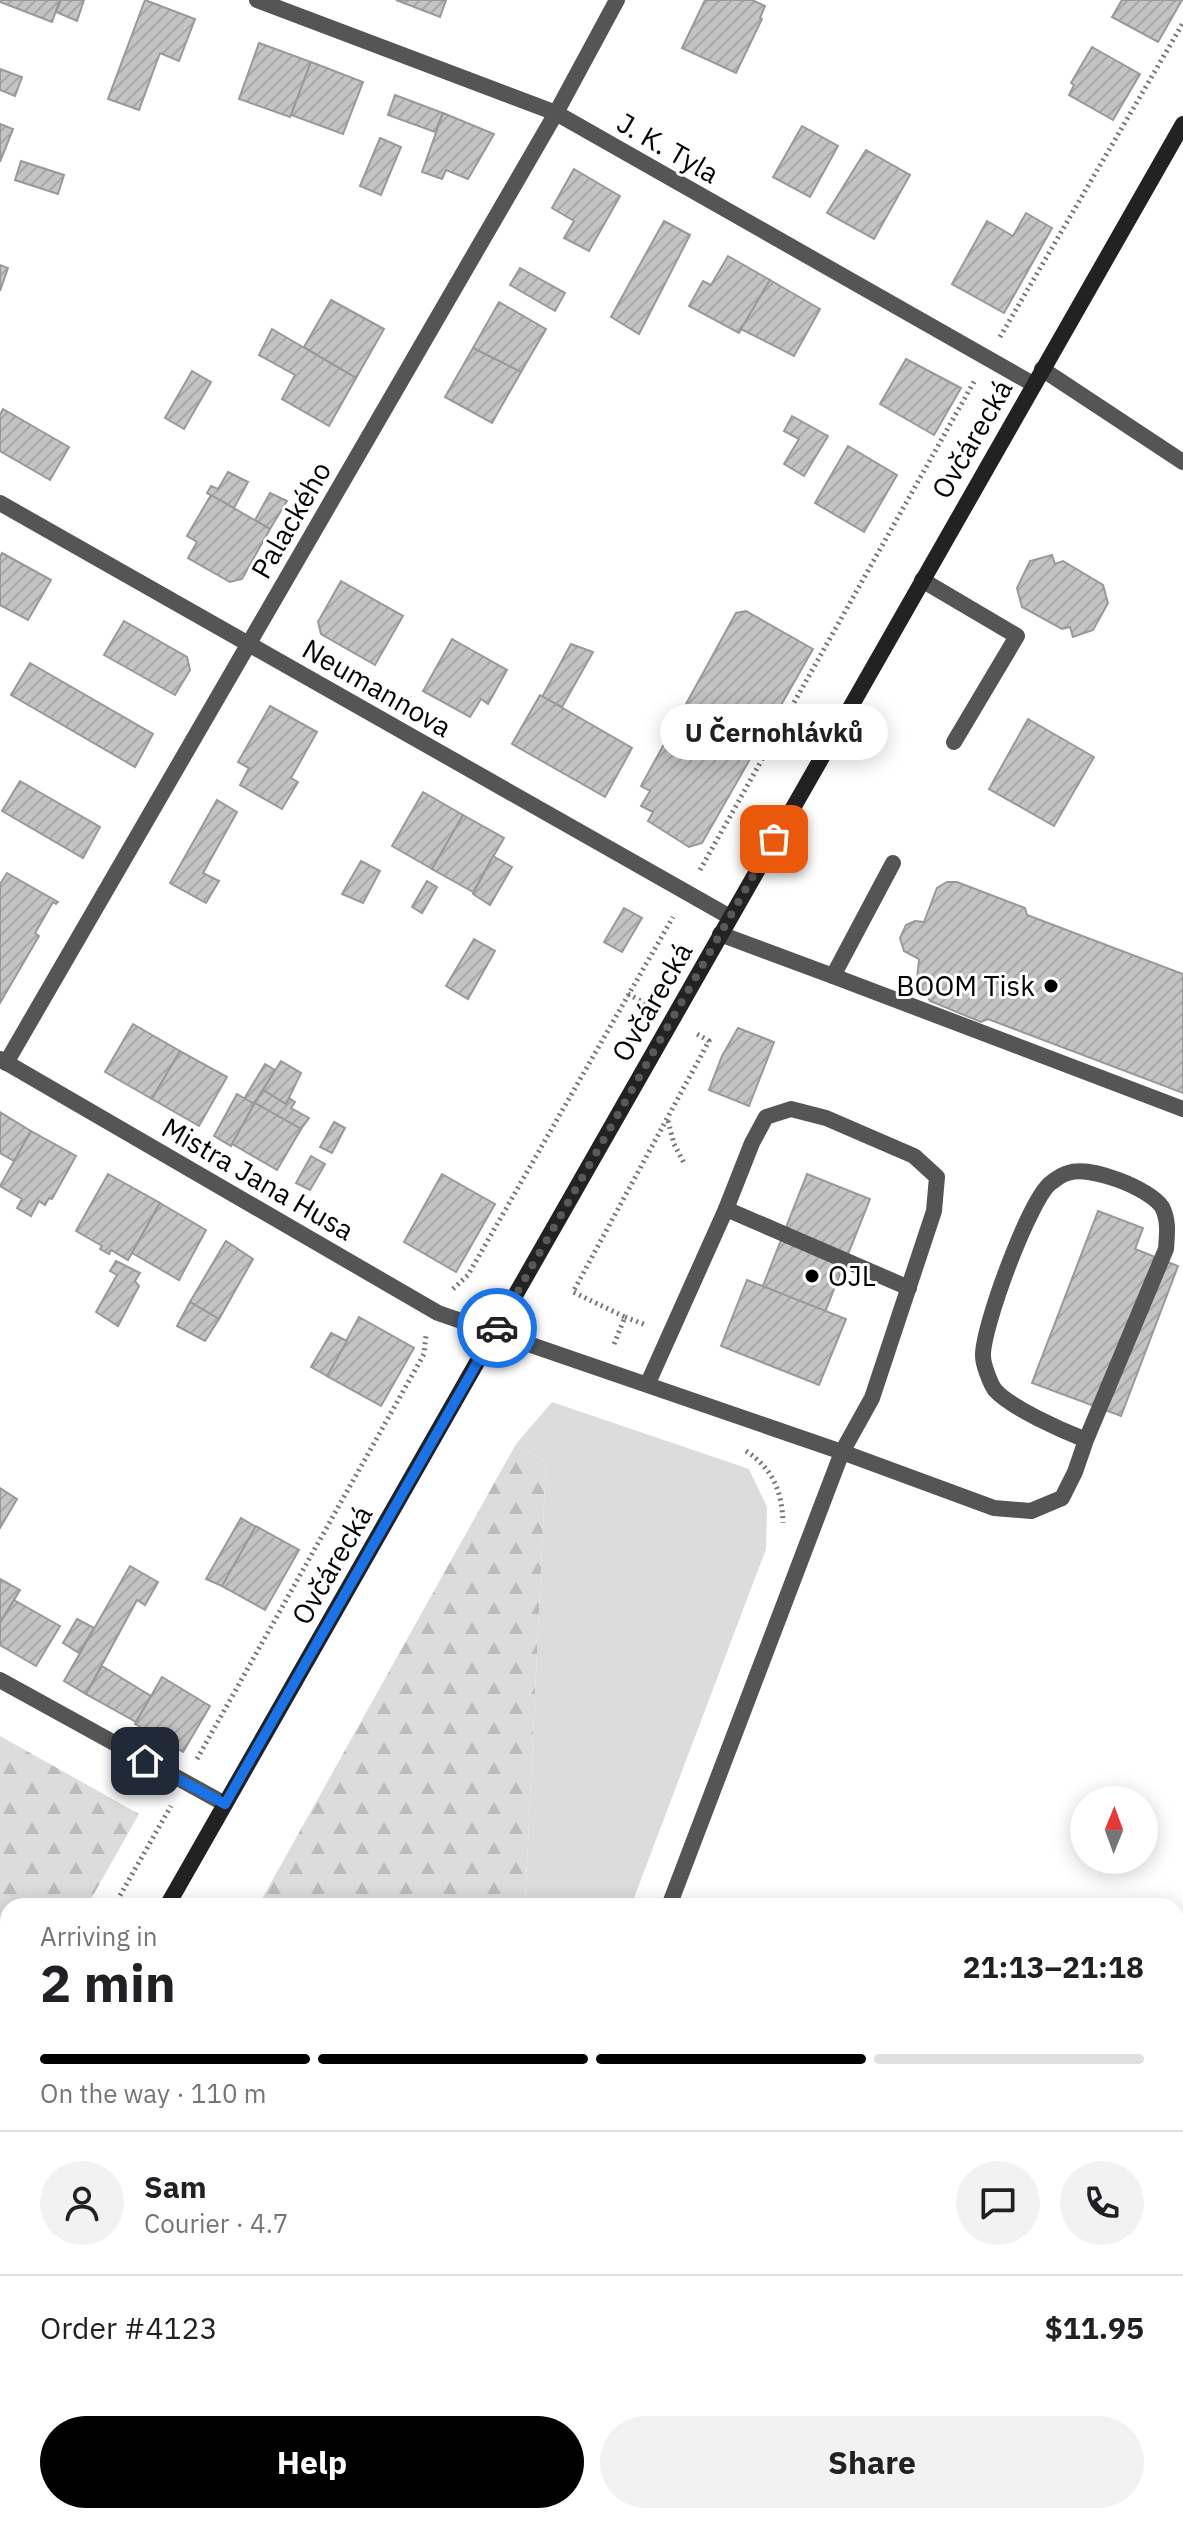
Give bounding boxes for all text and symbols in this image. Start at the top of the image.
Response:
street label: J. K. Tyla [611,104,726,192]
street label: Ovčárecká [923,372,1021,505]
street label: Palackého [242,454,339,585]
street label: Neumannova [296,630,459,745]
callout: U Černohlávků [660,703,888,759]
text: U Černohlávků [685,715,863,749]
pin [740,805,808,873]
icon: bag [752,817,796,861]
street label: Ovčárecká [603,935,701,1068]
place label: BOOM Tisk [896,967,1035,1004]
marker: BOOM Tisk [1042,977,1060,995]
street label: Mistra Jana Husa [156,1109,361,1249]
place label: OJL [828,1257,876,1294]
marker: OJL [803,1267,821,1285]
courier [457,1288,537,1368]
icon: car [475,1306,519,1350]
street label: Ovčárecká [283,1498,381,1631]
pin [111,1727,179,1795]
icon: home [123,1739,167,1783]
north arrow [1070,1786,1158,1874]
map controls [1070,1786,1158,1874]
text: Arriving in [40,1919,157,1953]
text: 21:13–21:18 [963,1947,1144,1986]
text: 2 min [40,1949,176,2016]
text: On the way · 110 m [40,2076,266,2110]
button: person [40,2161,124,2245]
button: chat [956,2161,1040,2245]
button: phone [1060,2161,1144,2245]
text: Sam [144,2167,207,2206]
text: Courier · 4.7 [144,2206,288,2240]
text: Order #4123 [40,2308,217,2347]
text: $11.95 [1045,2308,1144,2347]
button: Help [40,2416,584,2508]
button: Share [600,2416,1144,2508]

